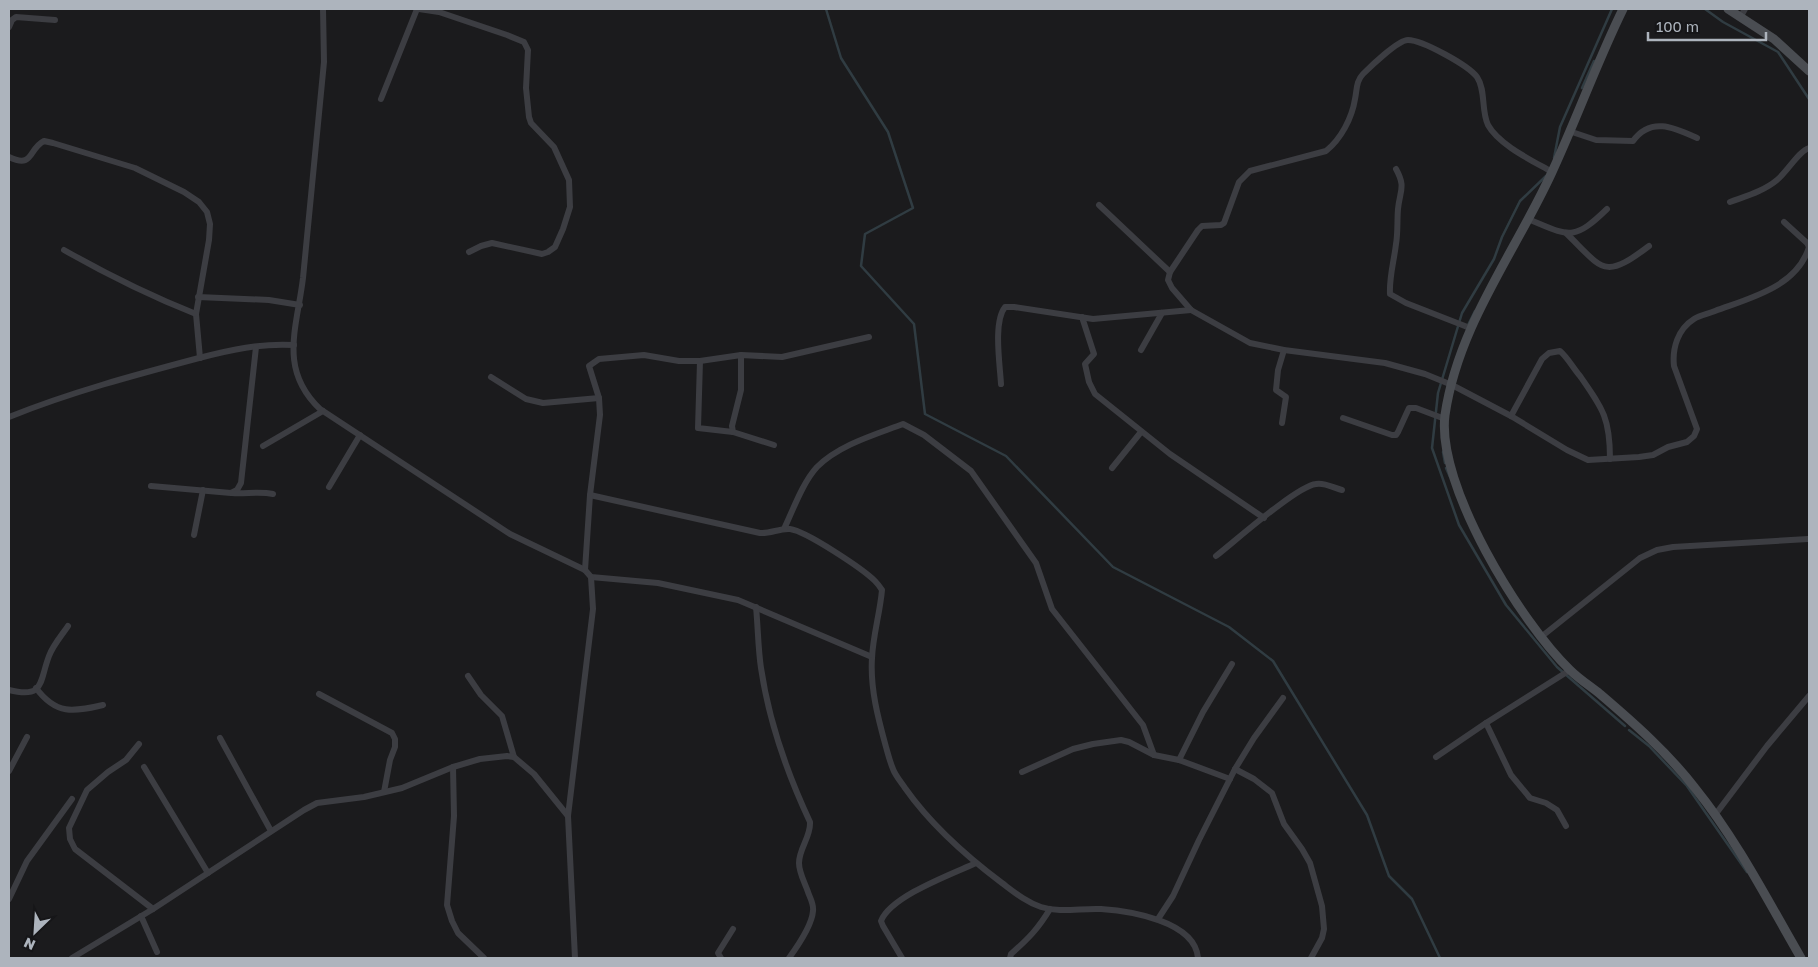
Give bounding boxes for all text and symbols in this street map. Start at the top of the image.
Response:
scale bar [1648,10,1766,42]
text: 100 m [1656,17,1699,35]
north arrow [10,907,60,957]
text: N [21,934,38,954]

